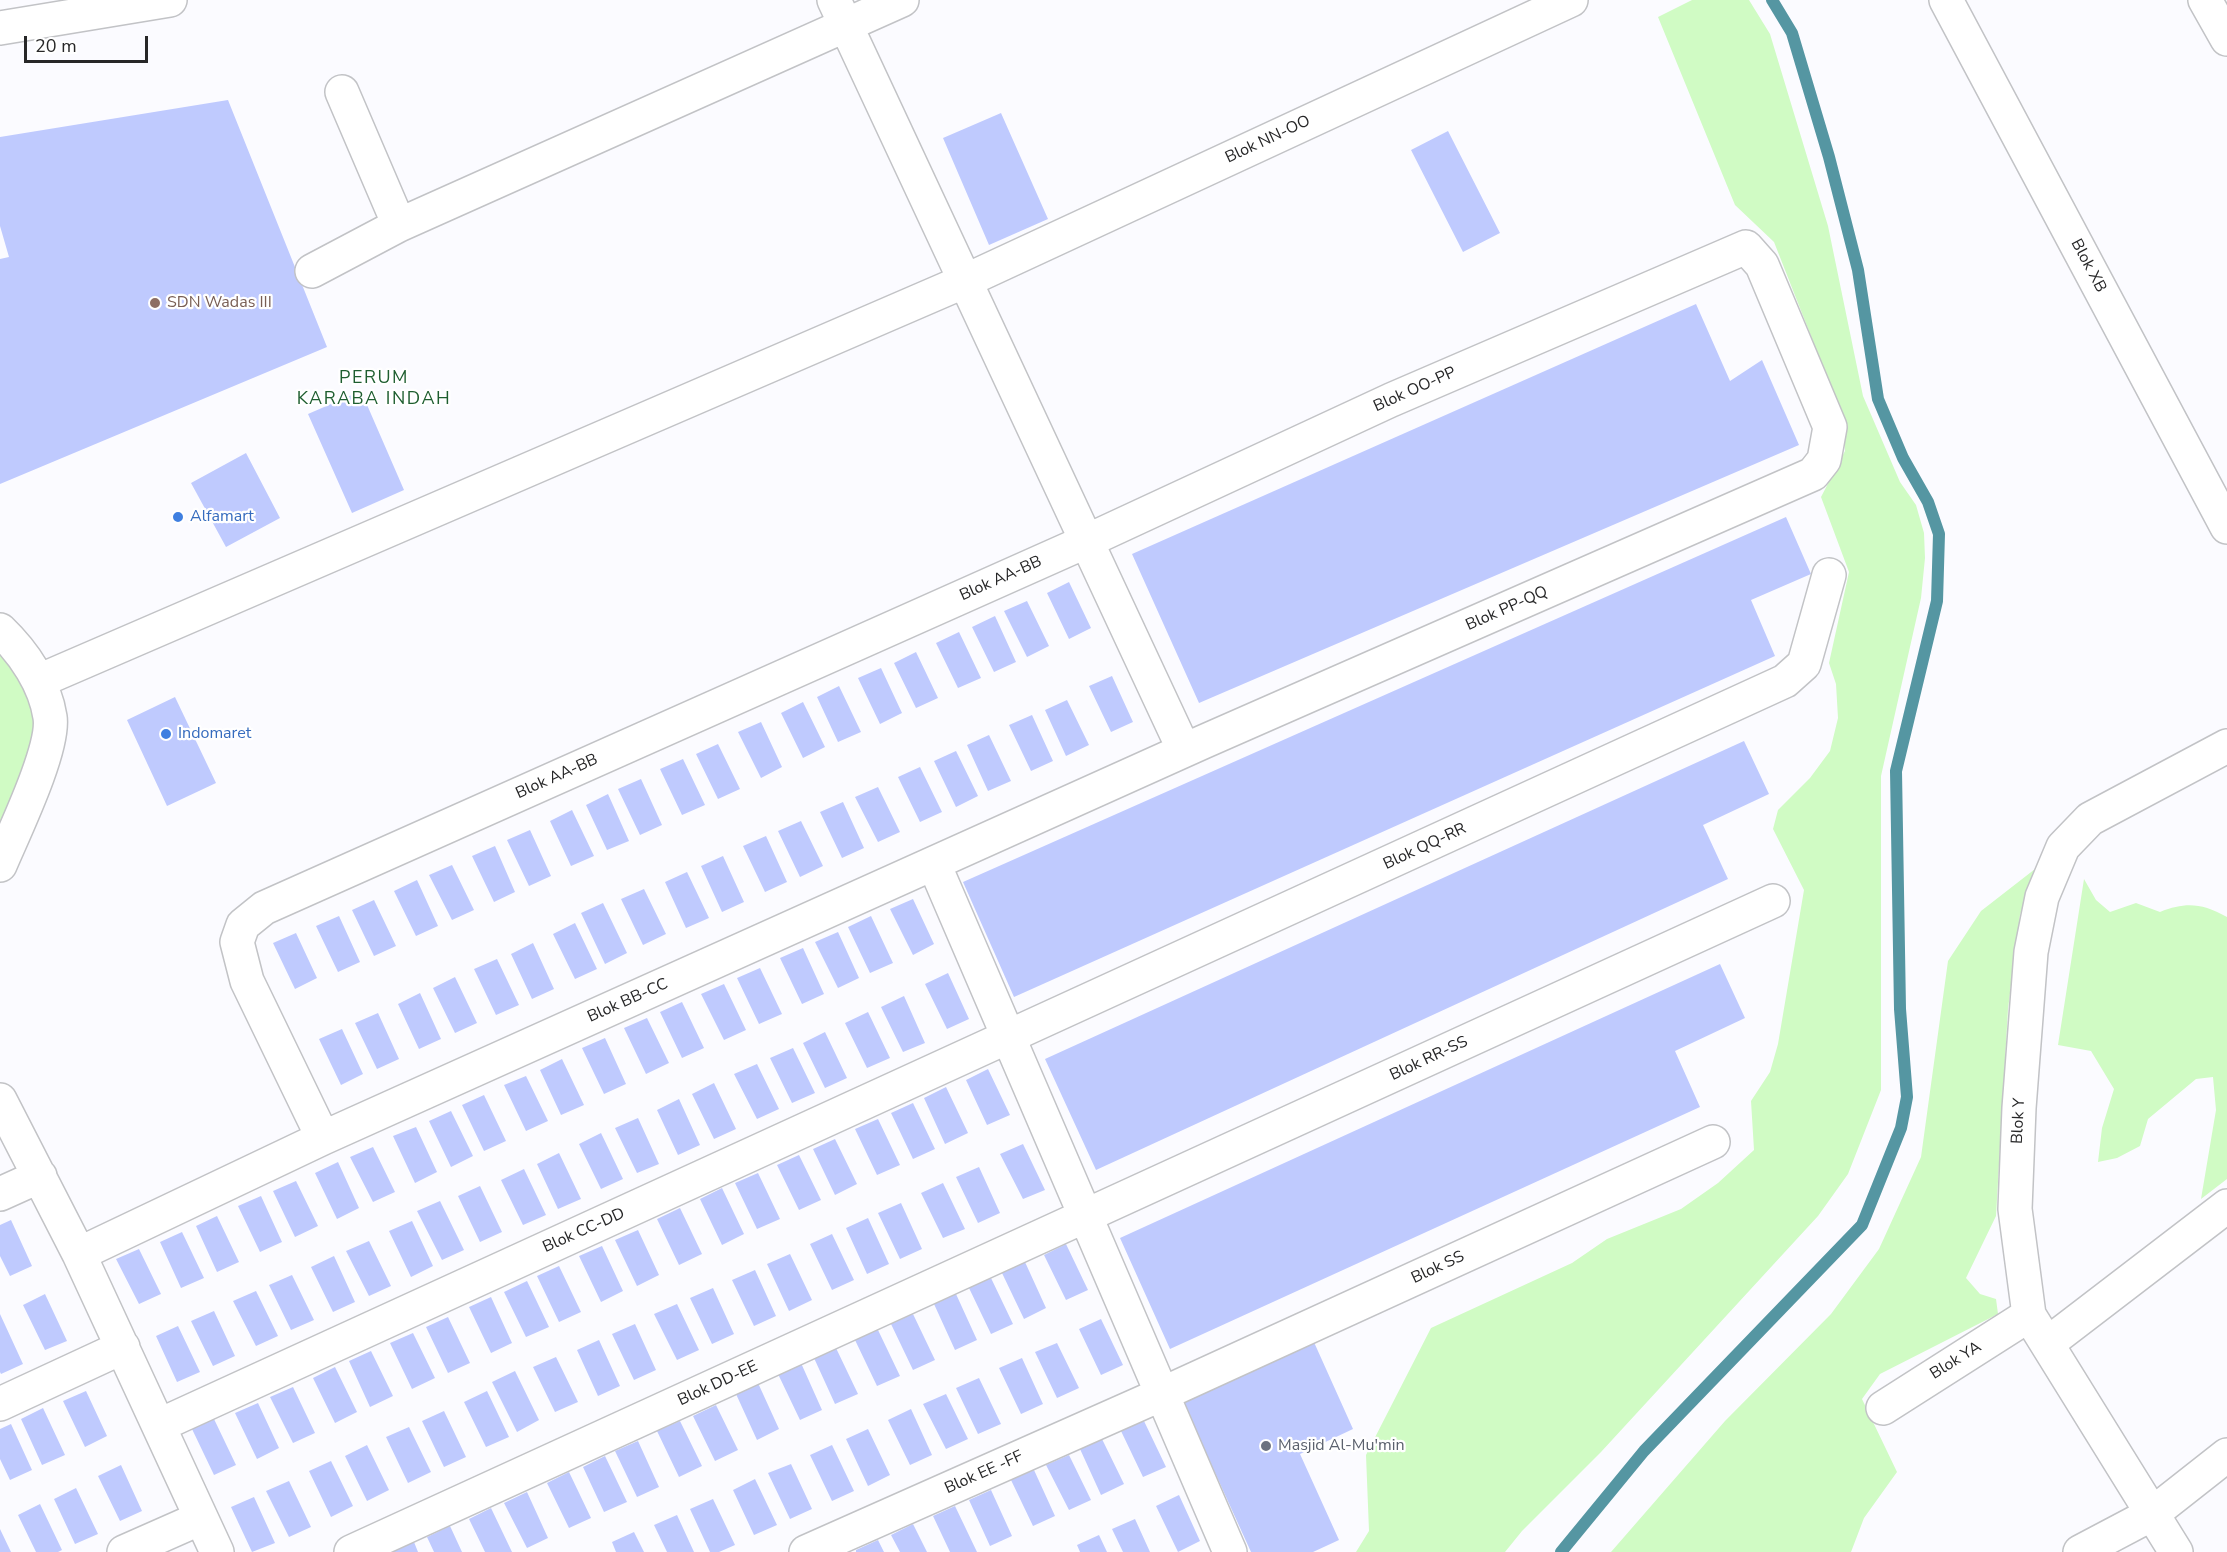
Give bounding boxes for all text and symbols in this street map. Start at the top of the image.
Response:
scale bar [27,24,152,62]
text: 20 m [35,34,77,58]
street label: Blok NN-OO [1222,112,1314,168]
street label: Blok XB [2066,236,2110,296]
place label: SDN Wadas III [167,293,272,313]
marker: SDN Wadas III [148,296,162,310]
street label: Blok OO-PP [1371,363,1459,417]
district label: PERUM KARABA INDAH [297,368,451,410]
place label: Alfamart [190,507,254,527]
marker: Alfamart [171,510,185,524]
street label: Blok AA-BB [957,552,1045,606]
street label: Blok PP-QQ [1463,582,1551,636]
place label: Indomaret [178,724,251,744]
marker: Indomaret [159,727,173,741]
street label: Blok AA-BB [513,750,601,804]
street label: Blok QQ-RR [1381,819,1469,875]
street label: Blok BB-CC [585,975,671,1027]
street label: Blok RR-SS [1387,1033,1471,1085]
street label: Blok Y [2008,1098,2030,1144]
street label: Blok CC-DD [540,1204,628,1258]
street label: Blok SS [1408,1247,1468,1289]
street label: Blok YA [1927,1338,1985,1384]
street label: Blok DD-EE [675,1357,761,1411]
place label: Masjid Al-Mu'min [1278,1436,1405,1456]
marker: Masjid Al-Mu'min [1259,1439,1273,1453]
street label: Blok EE -FF [942,1447,1026,1499]

